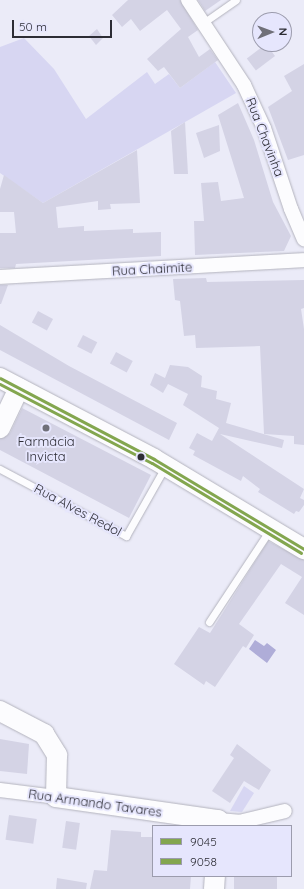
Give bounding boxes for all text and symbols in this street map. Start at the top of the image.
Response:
scale bar [14,12,114,38]
north arrow [252,12,292,52]
text: 50 m [19,19,47,34]
text: N [276,28,290,36]
street label: Rua Chavinha [243,95,287,179]
street label: Rua Chaimite [112,259,192,279]
marker: Farmácia Invicta [41,423,51,433]
place label: Farmácia Invicta [17,434,75,465]
unlabelled marker [136,452,146,462]
street label: Rua Alves Redol [32,480,124,540]
street label: Rua Armando Tavares [27,786,163,820]
legend [152,825,292,877]
text: 9045 [190,834,217,849]
text: 9058 [190,854,217,869]

